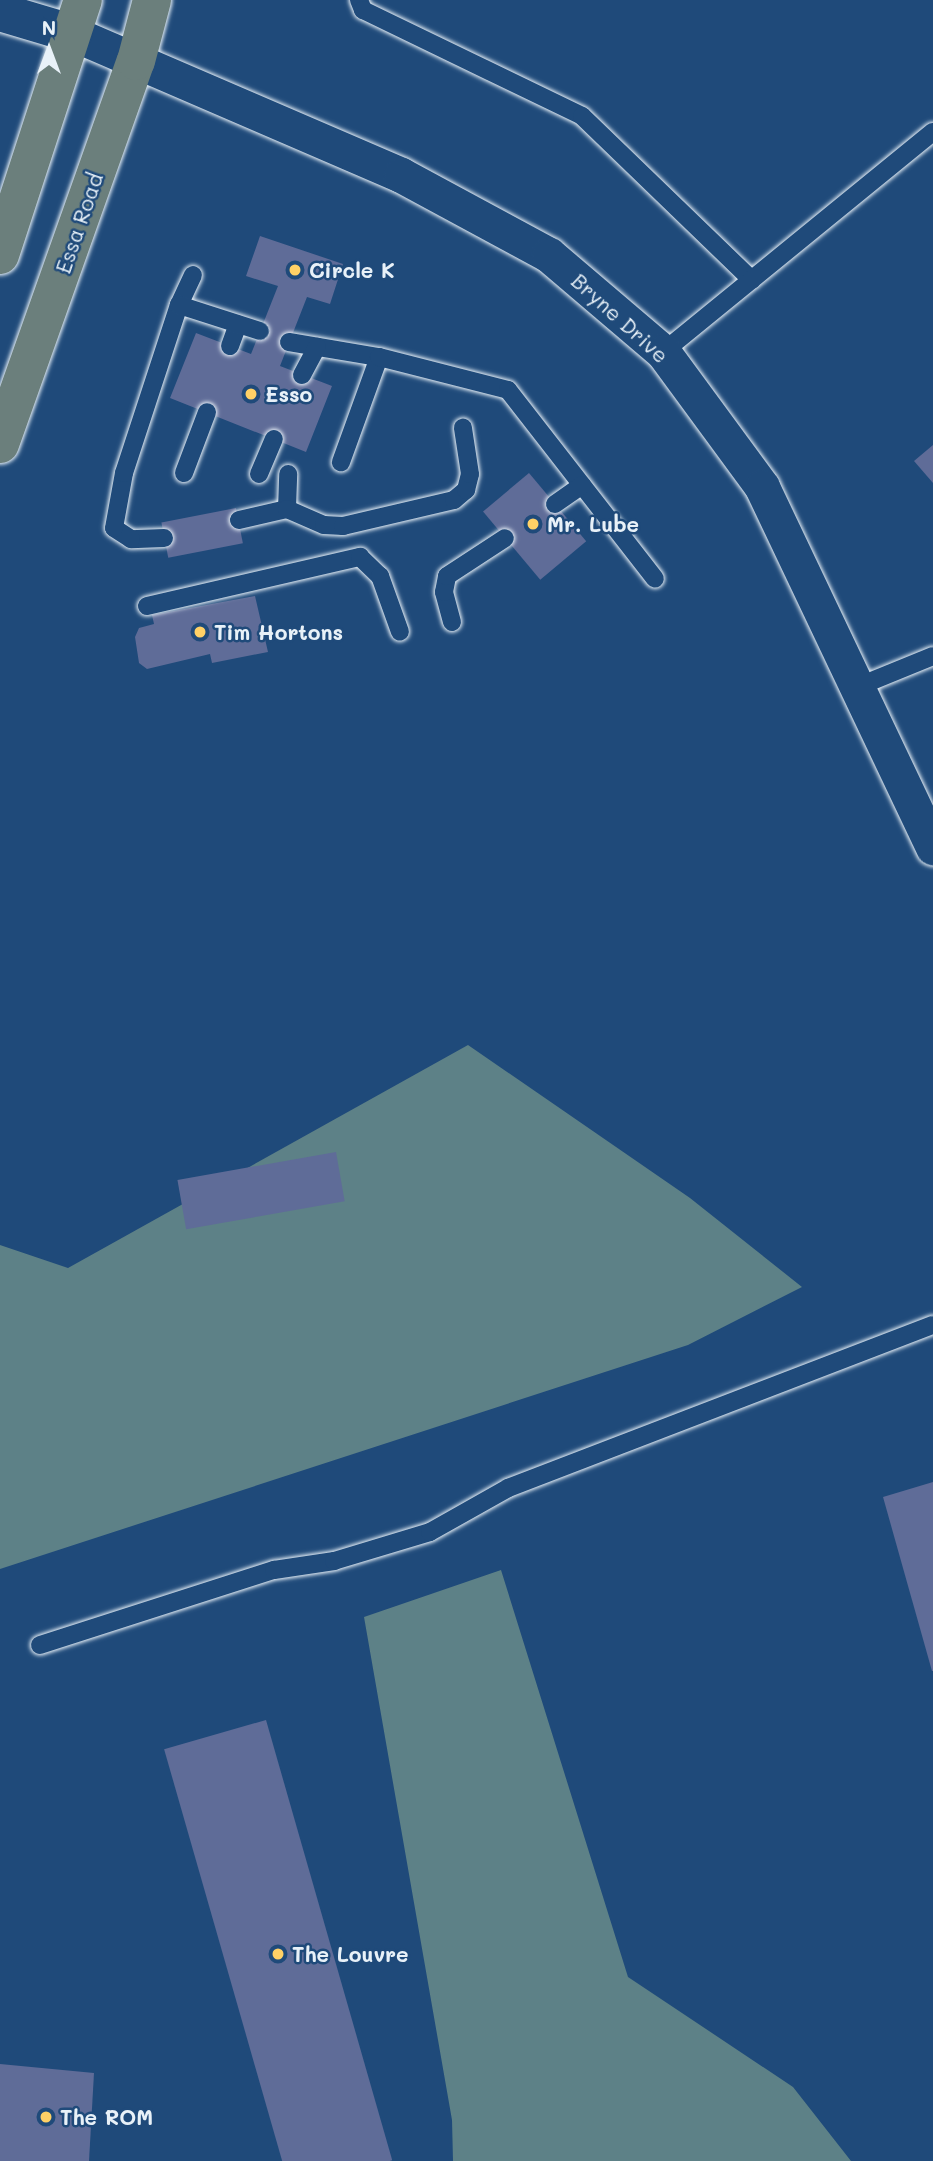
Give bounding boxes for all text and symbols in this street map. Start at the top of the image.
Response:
north arrow [14,14,84,84]
text: N [42,15,56,40]
street label: Essa Road [50,169,108,277]
place label: Circle K [309,257,395,283]
marker: Circle K [287,262,303,278]
street label: Bryne Drive [566,268,674,368]
place label: Esso [265,381,312,407]
marker: Esso [243,386,259,402]
place label: Mr. Lube [547,511,639,537]
marker: Mr. Lube [525,516,541,532]
place label: Tim Hortons [214,619,343,645]
marker: Tim Hortons [192,624,208,640]
place label: The Louvre [292,1941,408,1967]
marker: The Louvre [270,1946,286,1962]
place label: The ROM [60,2104,153,2130]
marker: The ROM [38,2109,54,2125]

